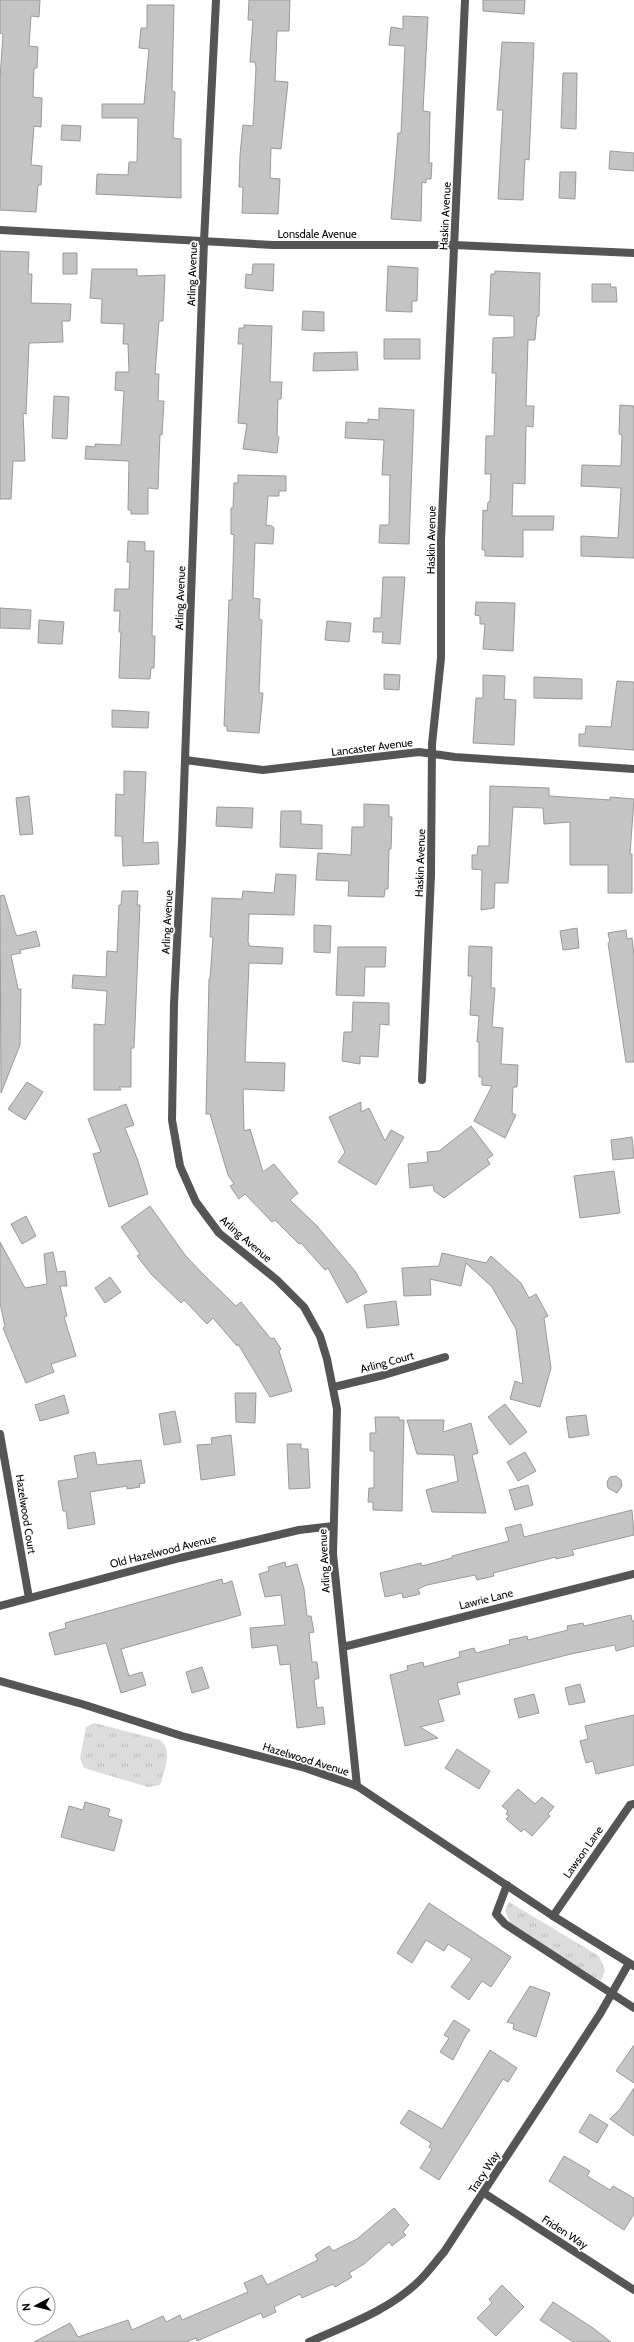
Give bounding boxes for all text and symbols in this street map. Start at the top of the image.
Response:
street label: Haskin Avenue [436,181,454,250]
street label: Lonsdale Avenue [277,227,357,241]
street label: Arling Avenue [184,241,200,306]
street label: Haskin Avenue [423,505,439,574]
street label: Arling Avenue [172,565,188,630]
street label: Lancaster Avenue [330,735,414,759]
street label: Haskin Avenue [412,828,428,897]
street label: Arling Avenue [158,889,176,954]
street label: Arling Avenue [217,1213,275,1266]
street label: Arling Court [359,1348,416,1376]
street label: Hazelwood Court [13,1473,39,1555]
street label: Arling Avenue [315,1528,333,1593]
street label: Old Hazelwood Avenue [108,1531,218,1571]
street label: Lawrie Lane [458,1585,515,1612]
street label: Hazelwood Avenue [261,1739,351,1779]
street label: Lawson Lane [560,1823,606,1881]
street label: Tracy Way [465,2148,503,2196]
street label: Friden Way [539,2212,591,2252]
north arrow [16,2286,56,2326]
text: N [19,2303,33,2312]

